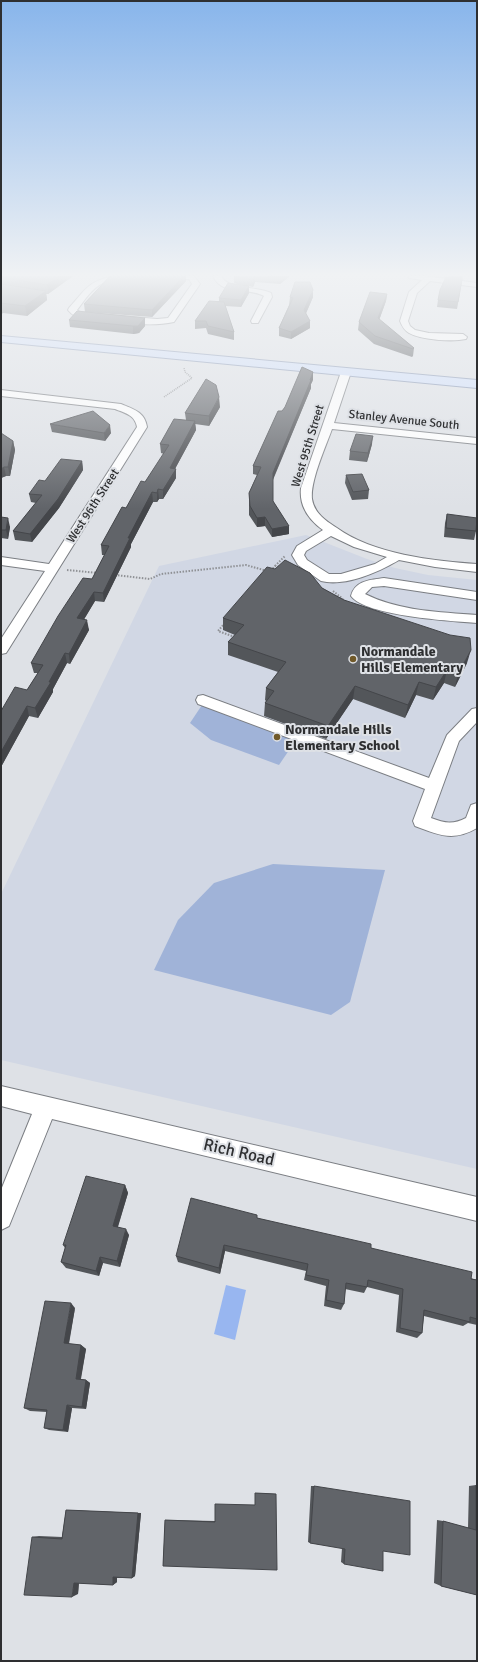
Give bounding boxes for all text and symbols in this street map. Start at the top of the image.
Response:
street label: West 95th Street [288,403,328,489]
street label: Stanley Avenue South [348,407,460,433]
street label: West 96th Street [63,466,123,546]
place label: Normandale Hills Elementary [361,643,463,676]
marker: Normandale Hills Elementary [348,654,358,664]
place label: Normandale Hills Elementary School [285,721,400,754]
marker: Normandale Hills Elementary School [272,732,282,742]
street label: Rich Road [201,1134,277,1170]

